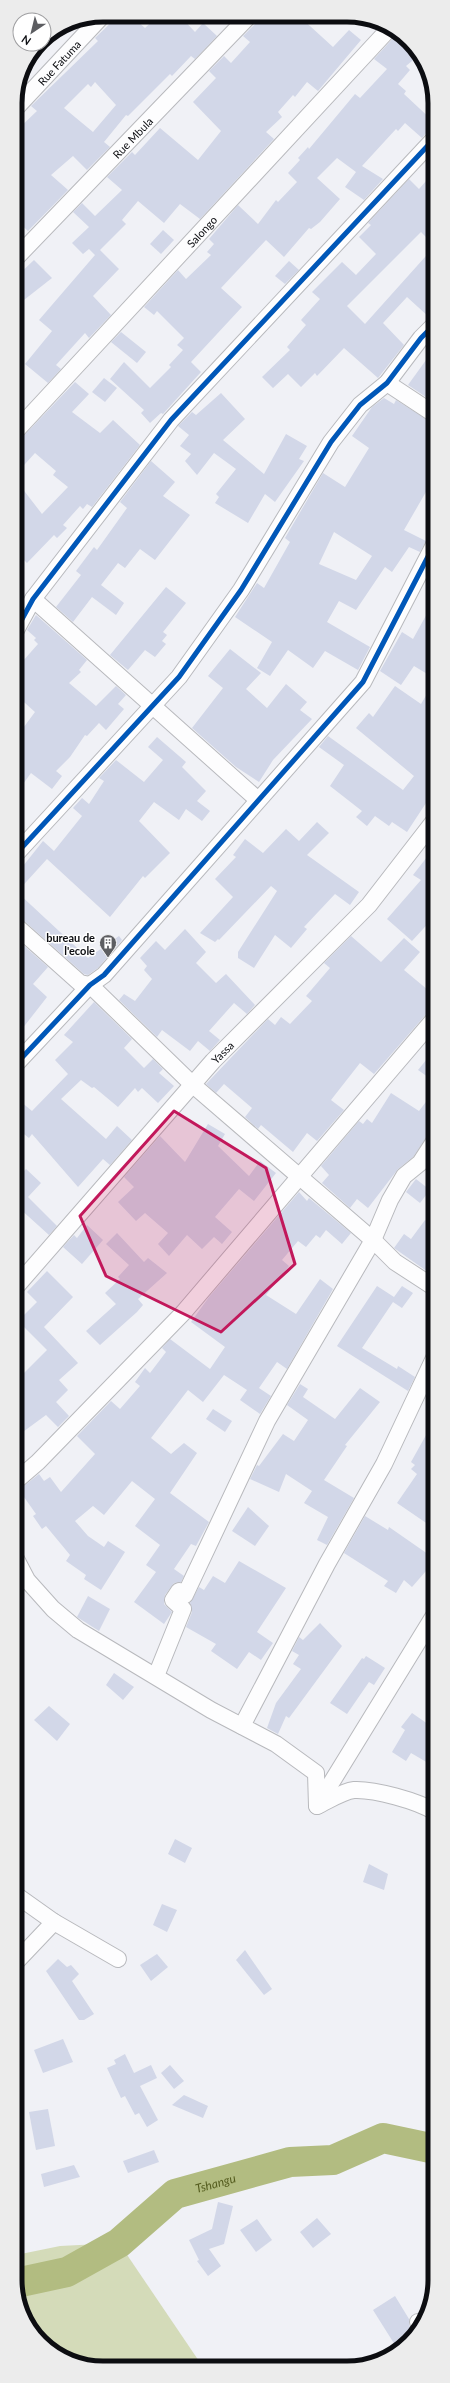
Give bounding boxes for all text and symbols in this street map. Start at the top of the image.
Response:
north arrow [12,12,52,52]
text: N [19,33,33,48]
street label: Rue Fatuma [35,37,83,88]
street label: Rue Mbula [110,114,155,160]
street label: Salongo [184,213,219,250]
place label: bureau de l'ecole [46,931,95,957]
building icon: bureau de l'ecole [98,933,118,958]
street label: Yassa [208,1038,236,1066]
water label: Tshangu [193,2170,237,2196]

